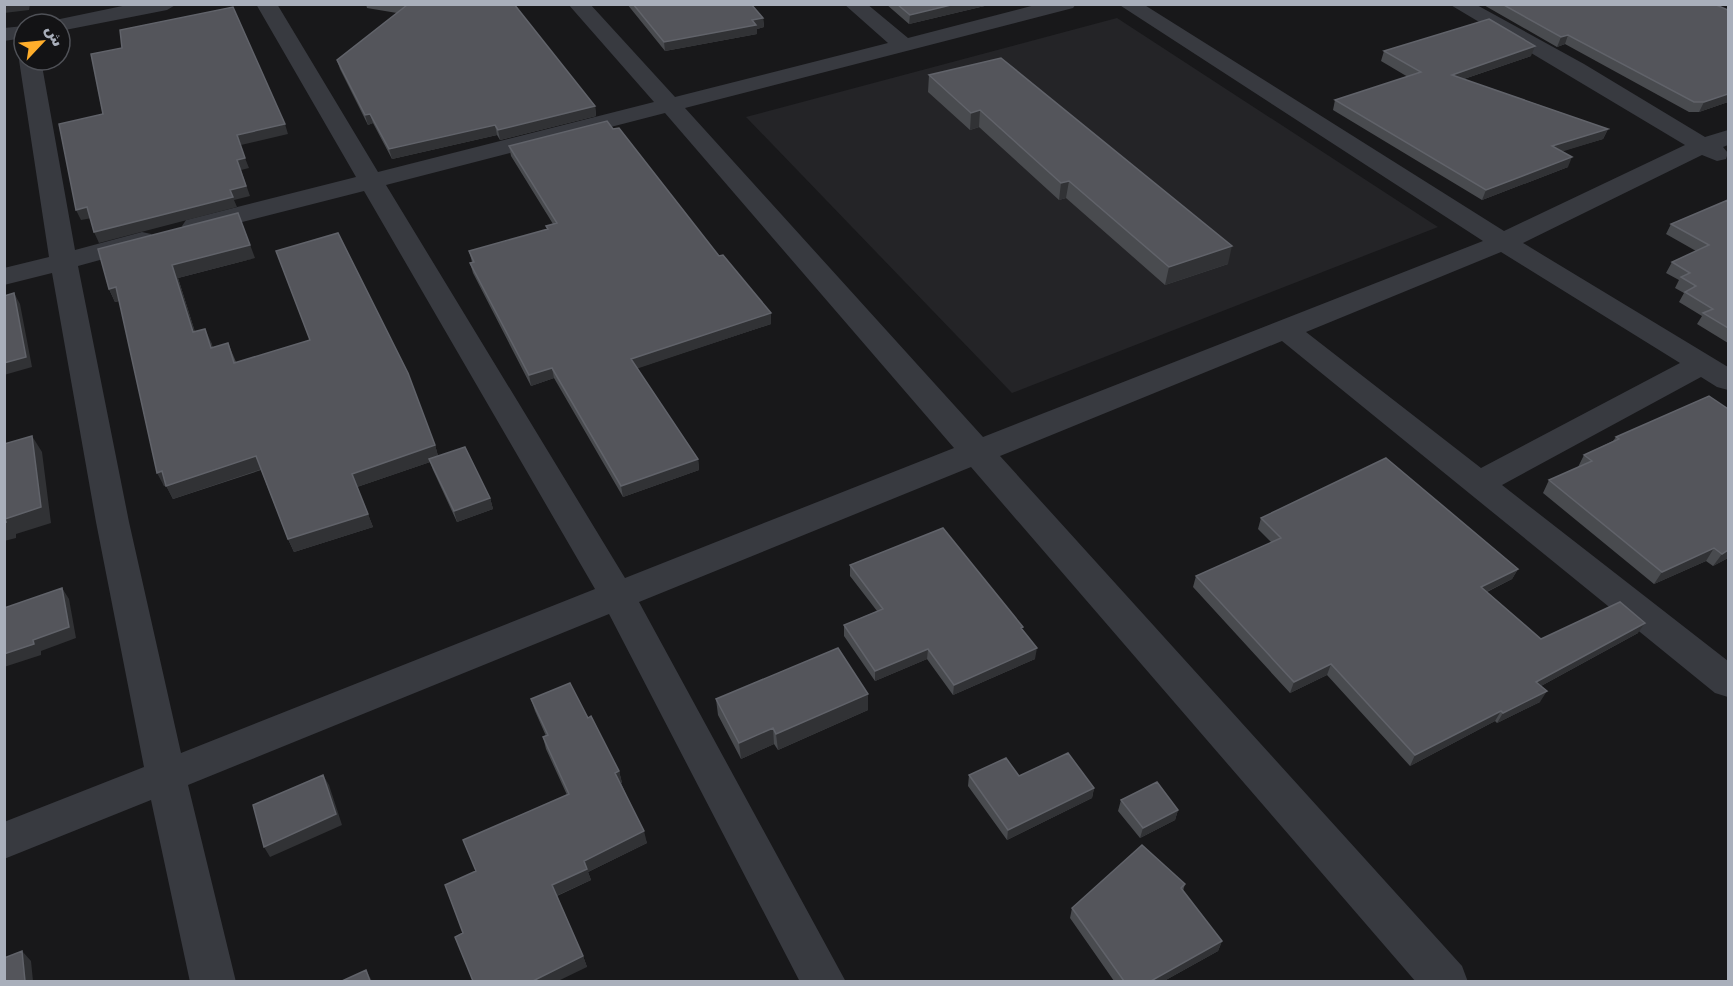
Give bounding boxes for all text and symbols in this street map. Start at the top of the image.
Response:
north arrow [12,12,72,72]
text: ش [42,22,68,50]

